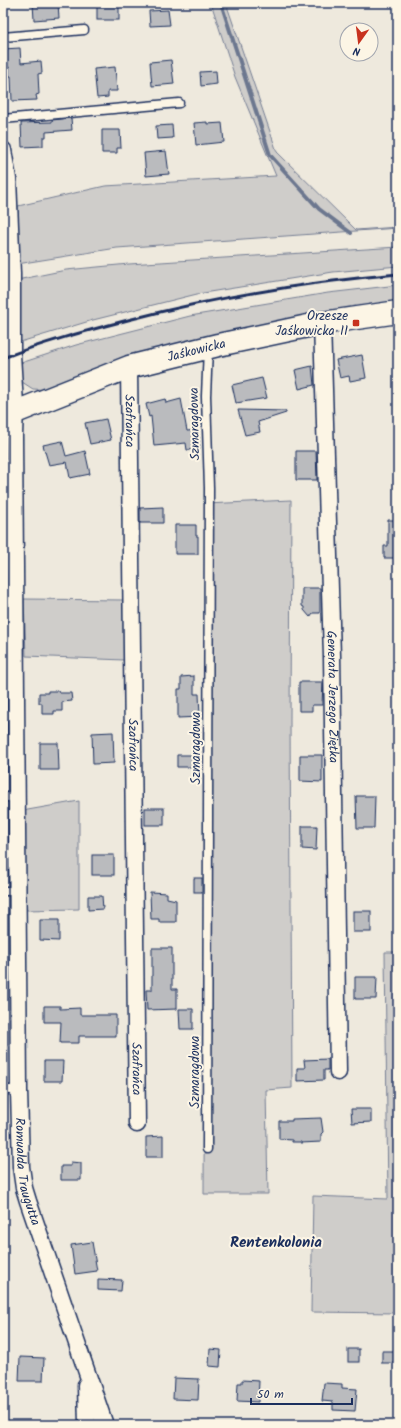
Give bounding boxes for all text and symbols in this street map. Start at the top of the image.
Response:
north arrow [339,22,379,62]
text: N [351,41,362,60]
place label: Orzesze Jaśkowicka II [275,306,348,342]
marker: Orzesze Jaśkowicka II [351,318,361,328]
street label: Jaśkowicka [165,333,228,368]
street label: Szmaragdowa [184,387,206,461]
street label: Szafrańca [119,394,140,448]
street label: Generała Jerzego Ziętka [321,630,344,763]
street label: Szmaragdowa [186,712,207,784]
street label: Szafrańca [122,718,144,772]
street label: Szmaragdowa [185,1036,206,1108]
street label: Szafrańca [126,1042,147,1096]
street label: Romualda Traugutta [9,1117,46,1228]
district label: Rentenkolonia [230,1231,322,1255]
scale bar [251,1380,352,1406]
text: 50 m [257,1385,284,1404]

